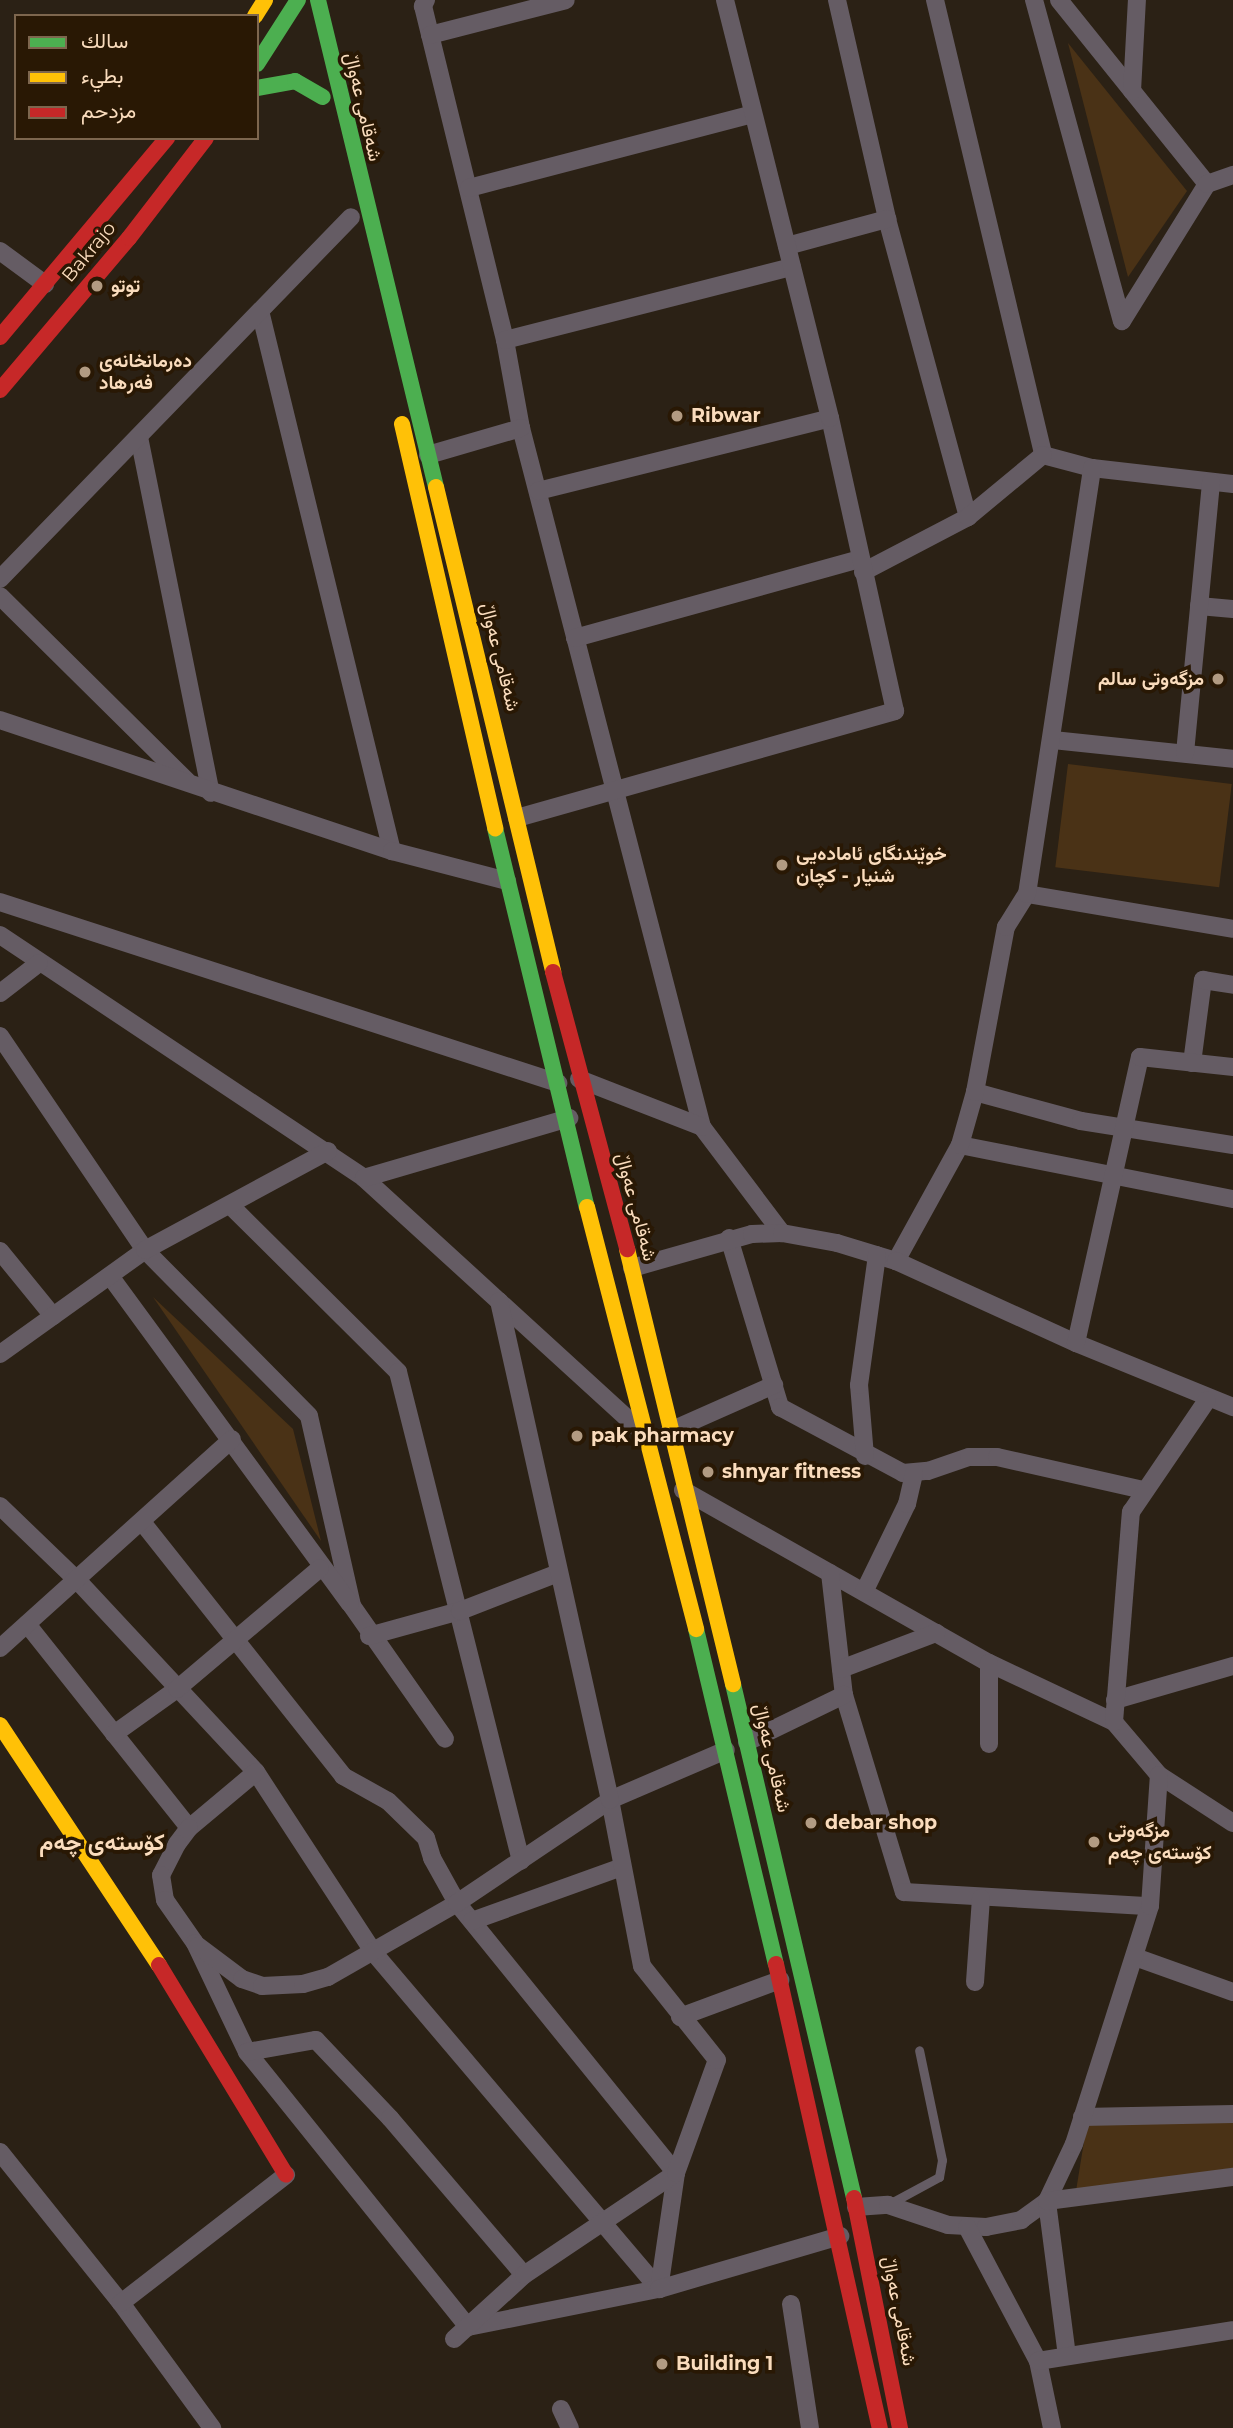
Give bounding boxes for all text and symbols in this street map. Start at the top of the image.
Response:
legend [14,14,259,140]
text: سالك [81,28,128,53]
street label: شەقامی عەواڵ [339,50,387,164]
text: بطيء [81,63,124,88]
text: مزدحم [81,98,136,123]
street label: Bakrajo [57,217,121,287]
place label: توتو [111,275,140,297]
marker: توتو [89,278,105,294]
place label: دەرمانخانەی فەرھاد [99,350,192,394]
marker: دەرمانخانەی فەرھاد [77,364,93,380]
place label: Ribwar [691,405,761,427]
marker: Ribwar [669,408,685,424]
street label: شەقامی عەواڵ [476,600,524,714]
place label: مزگەوتی سالم [1098,668,1204,690]
marker: مزگەوتی سالم [1210,671,1226,687]
place label: خوێندنگای ئامادەیی شنیار - کچان [796,843,947,887]
marker: خوێندنگای ئامادەیی شنیار - کچان [774,857,790,873]
street label: شەقامی عەواڵ [611,1150,661,1264]
place label: pak pharmacy [591,1425,734,1447]
marker: pak pharmacy [569,1428,585,1444]
place label: shnyar fitness [722,1461,861,1483]
marker: shnyar fitness [700,1464,716,1480]
street label: شەقامی عەواڵ [748,1701,796,1815]
place label: debar shop [825,1812,937,1834]
marker: debar shop [803,1815,819,1831]
place label: مزگه‌وتی کۆستەی چەم [1108,1820,1212,1864]
district label: کۆستەی چەم [39,1828,165,1856]
marker: مزگه‌وتی کۆستەی چەم [1086,1834,1102,1850]
street label: شەقامی عەواڵ [877,2254,921,2368]
place label: Building 1 [676,2353,773,2375]
marker: Building 1 [654,2356,670,2372]

